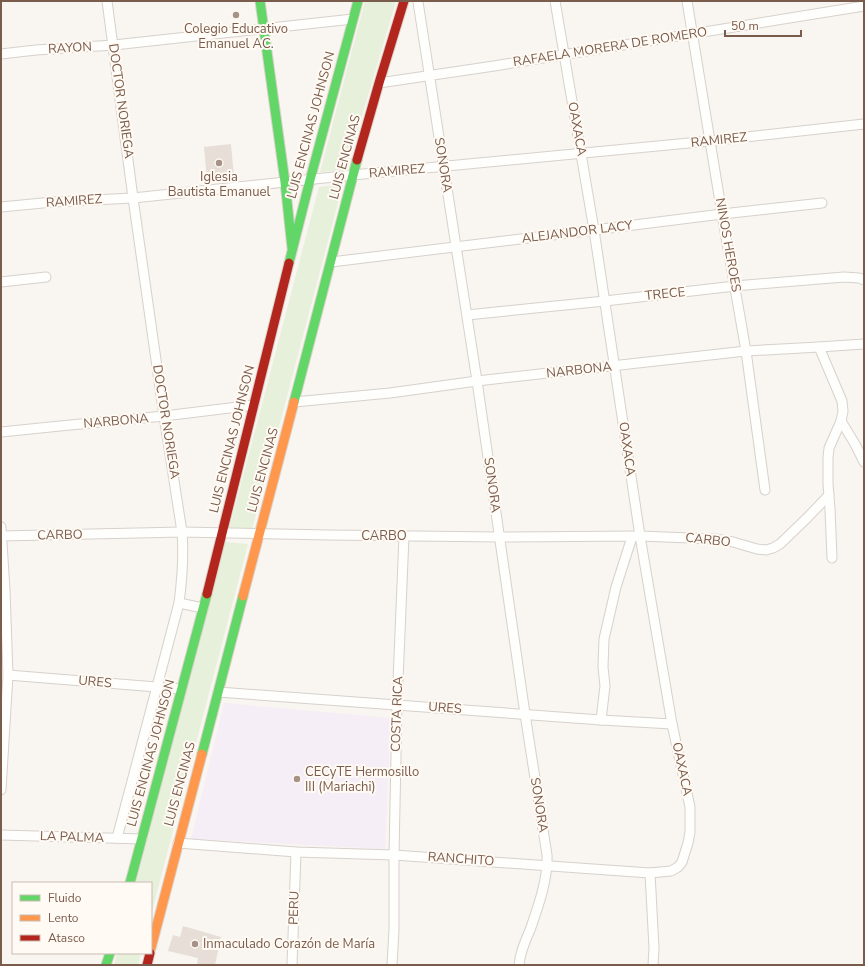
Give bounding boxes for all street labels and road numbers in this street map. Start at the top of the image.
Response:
street label: RAFAELA MORERA DE ROMERO [512,23,708,71]
street label: RAYON [48,38,92,58]
street label: DOCTOR NORIEGA [104,43,138,160]
street label: LUIS ENCINAS JOHNSON [283,49,339,201]
street label: OAXACA [563,101,591,158]
street label: LUIS ENCINAS [325,113,365,201]
street label: RAMIREZ [690,128,748,152]
street label: SONORA [430,136,456,194]
street label: RAMIREZ [368,160,426,182]
street label: RAMIREZ [45,190,103,212]
street label: NINOS HEROES [711,196,745,294]
street label: ALEJANDOR LACY [521,216,634,248]
street label: TRECE [644,283,686,305]
street label: NARBONA [545,358,613,382]
street label: LUIS ENCINAS JOHNSON [205,363,259,515]
street label: DOCTOR NORIEGA [148,364,184,481]
street label: NARBONA [83,409,150,433]
street label: OAXACA [614,421,640,478]
street label: LUIS ENCINAS [243,426,283,514]
street label: SONORA [479,456,505,514]
street label: CARBO [37,526,83,544]
street label: CARBO [361,527,407,545]
street label: CARBO [684,529,732,551]
street label: URES [77,672,113,692]
street label: COSTA RICA [387,675,407,752]
street label: LUIS ENCINAS JOHNSON [123,677,179,829]
street label: URES [428,698,462,718]
street label: LUIS ENCINAS [160,740,200,828]
street label: OAXACA [668,740,697,798]
street label: SONORA [526,776,552,834]
street label: LA PALMA [40,827,105,847]
street label: RANCHITO [427,848,495,870]
street label: PERU [284,891,304,925]

